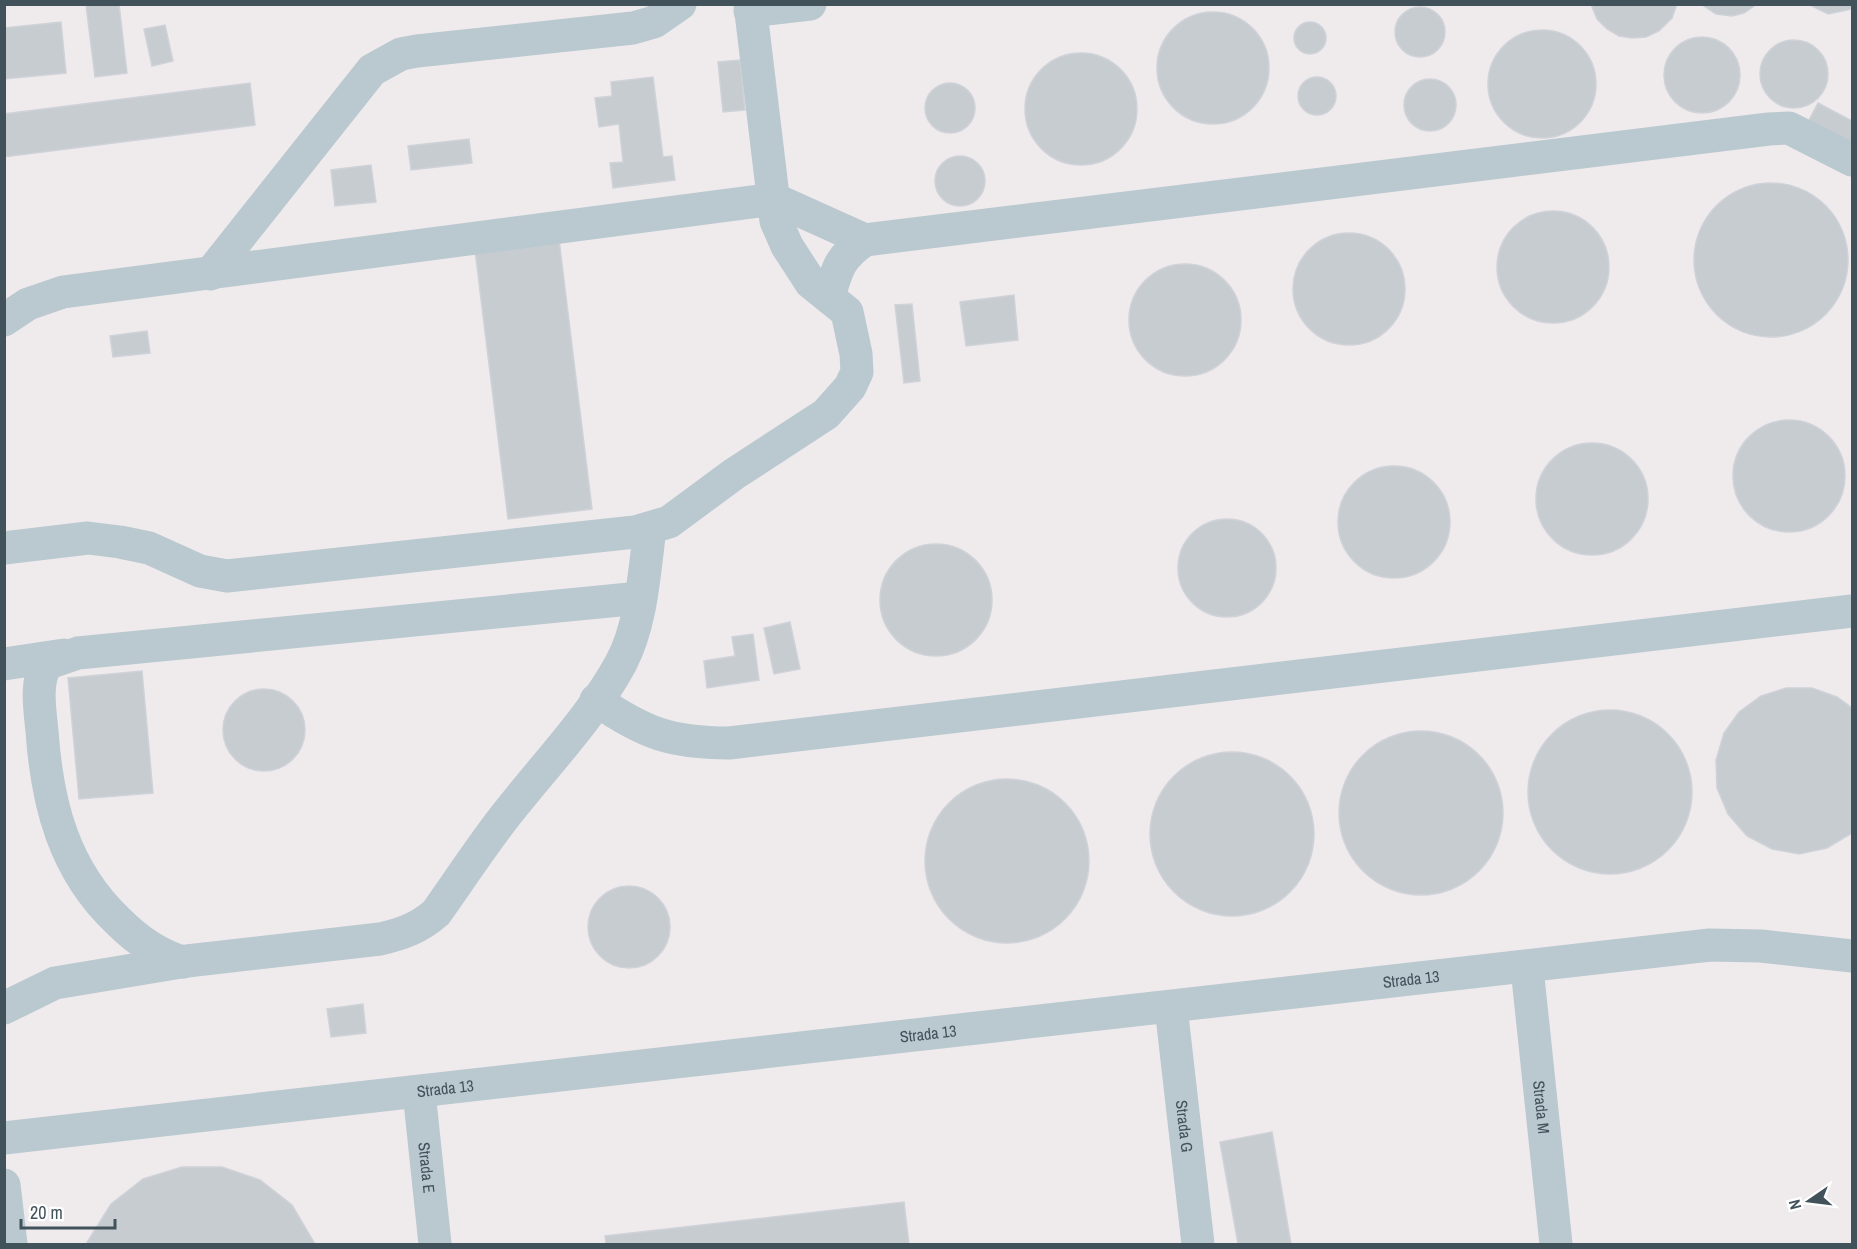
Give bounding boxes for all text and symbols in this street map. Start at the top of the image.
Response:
street label: Strada 13 [1382,965,1441,993]
street label: Strada 13 [899,1019,958,1048]
street label: Strada 13 [416,1074,475,1102]
street label: Strada M [1528,1080,1555,1135]
street label: Strada G [1171,1099,1198,1154]
street label: Strada E [413,1141,441,1194]
north arrow [1779,1171,1839,1231]
scale bar [21,1192,116,1230]
text: N [1783,1197,1806,1212]
text: 20 m [30,1200,63,1225]

